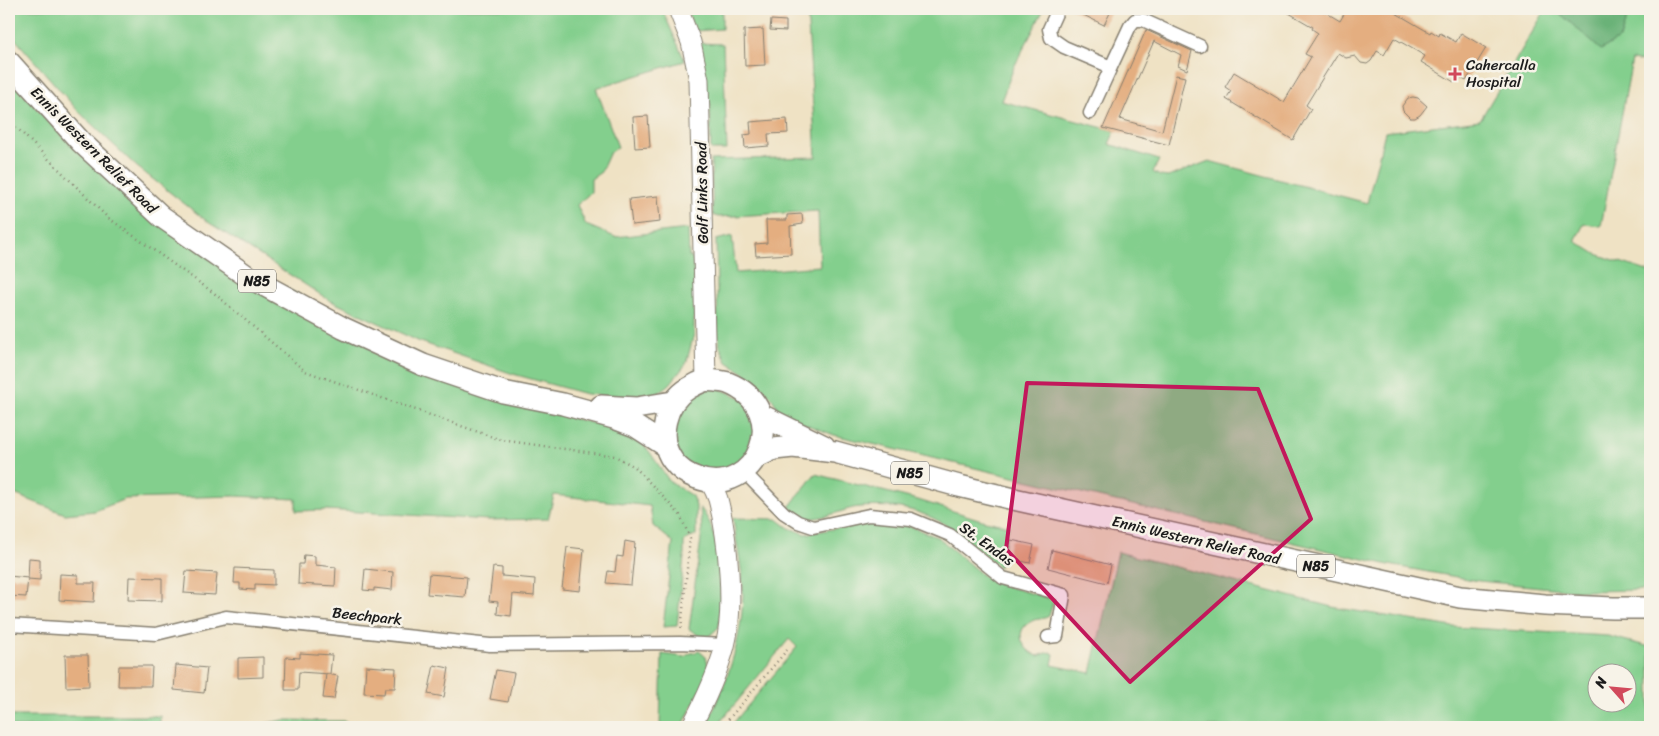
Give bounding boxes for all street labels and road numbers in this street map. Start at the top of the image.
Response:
street label: Ennis Western Relief Road [24,80,165,221]
street label: Golf Links Road [688,141,716,244]
road number: N85 [238,270,276,292]
road number: N85 [891,462,929,484]
street label: Ennis Western Relief Road [1109,508,1284,572]
street label: St. Endas [954,515,1020,573]
road number: N85 [1297,554,1335,578]
street label: Beechpark [331,599,403,633]

